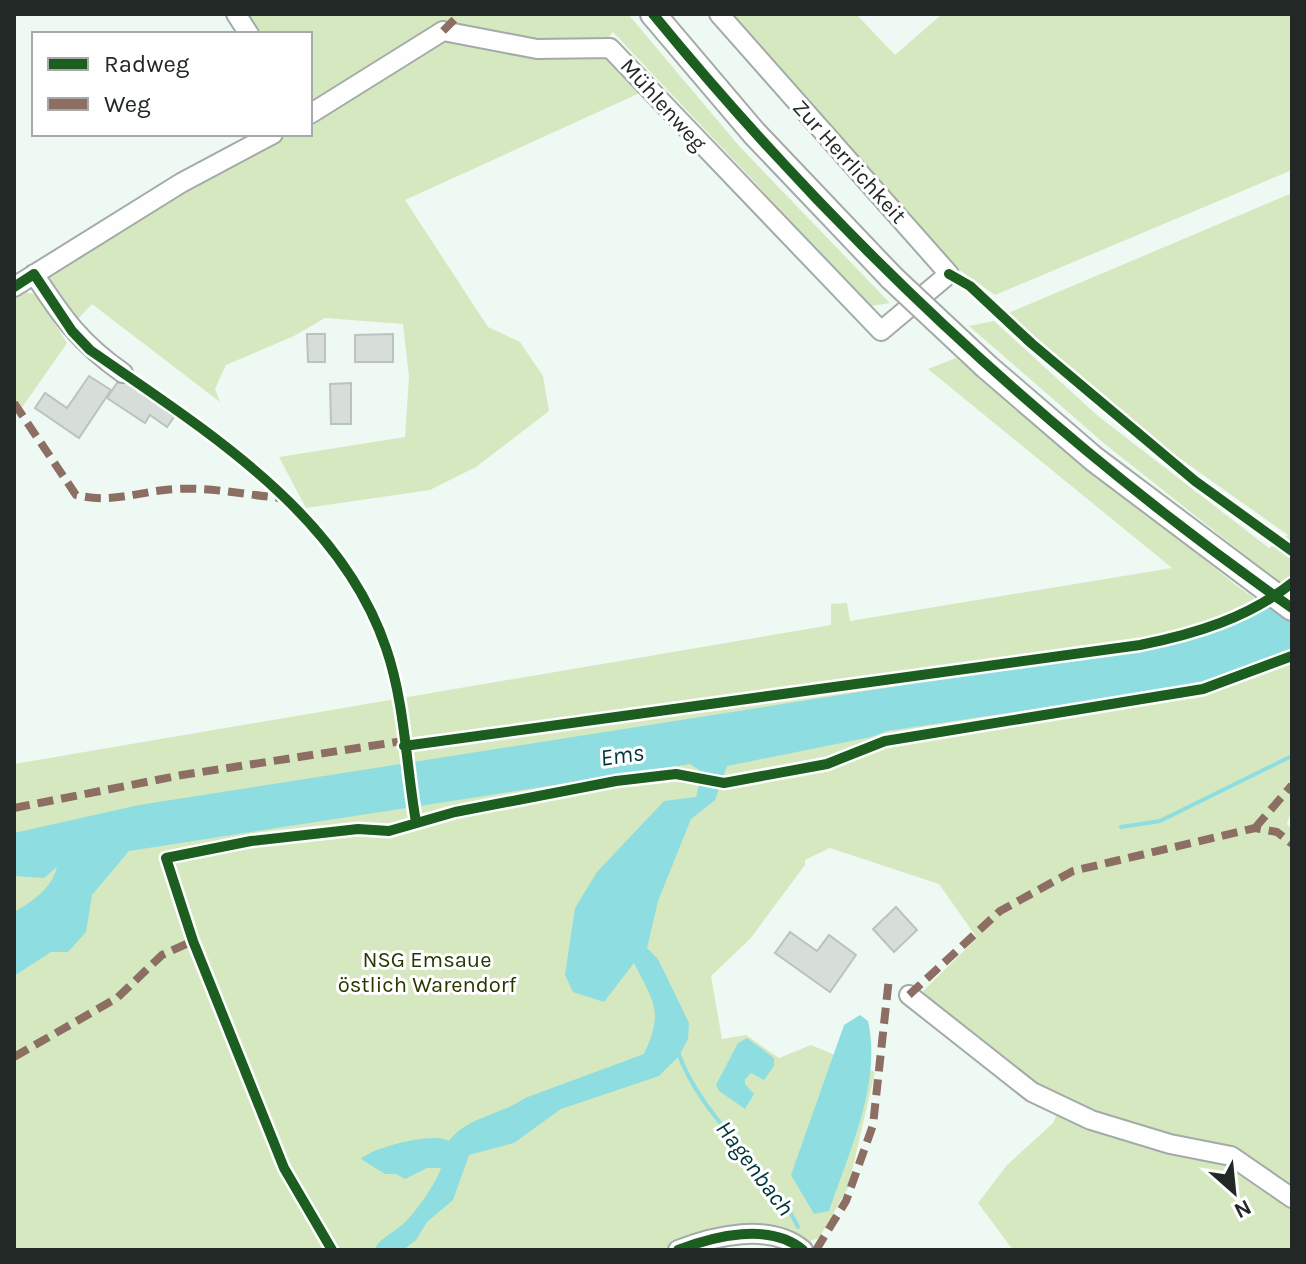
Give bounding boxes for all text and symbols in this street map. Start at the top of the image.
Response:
legend [32,32,312,136]
text: Radweg [104,50,190,78]
street label: Mühlenweg [615,53,712,157]
text: Weg [104,90,151,118]
street label: Zur Herrlichkeit [787,95,912,229]
water label: Ems [598,738,646,772]
park label: NSG Emsaue östlich Warendorf [338,947,517,998]
water label: Hagenbach [710,1115,800,1221]
north arrow [1194,1152,1274,1232]
text: N [1230,1194,1256,1224]

